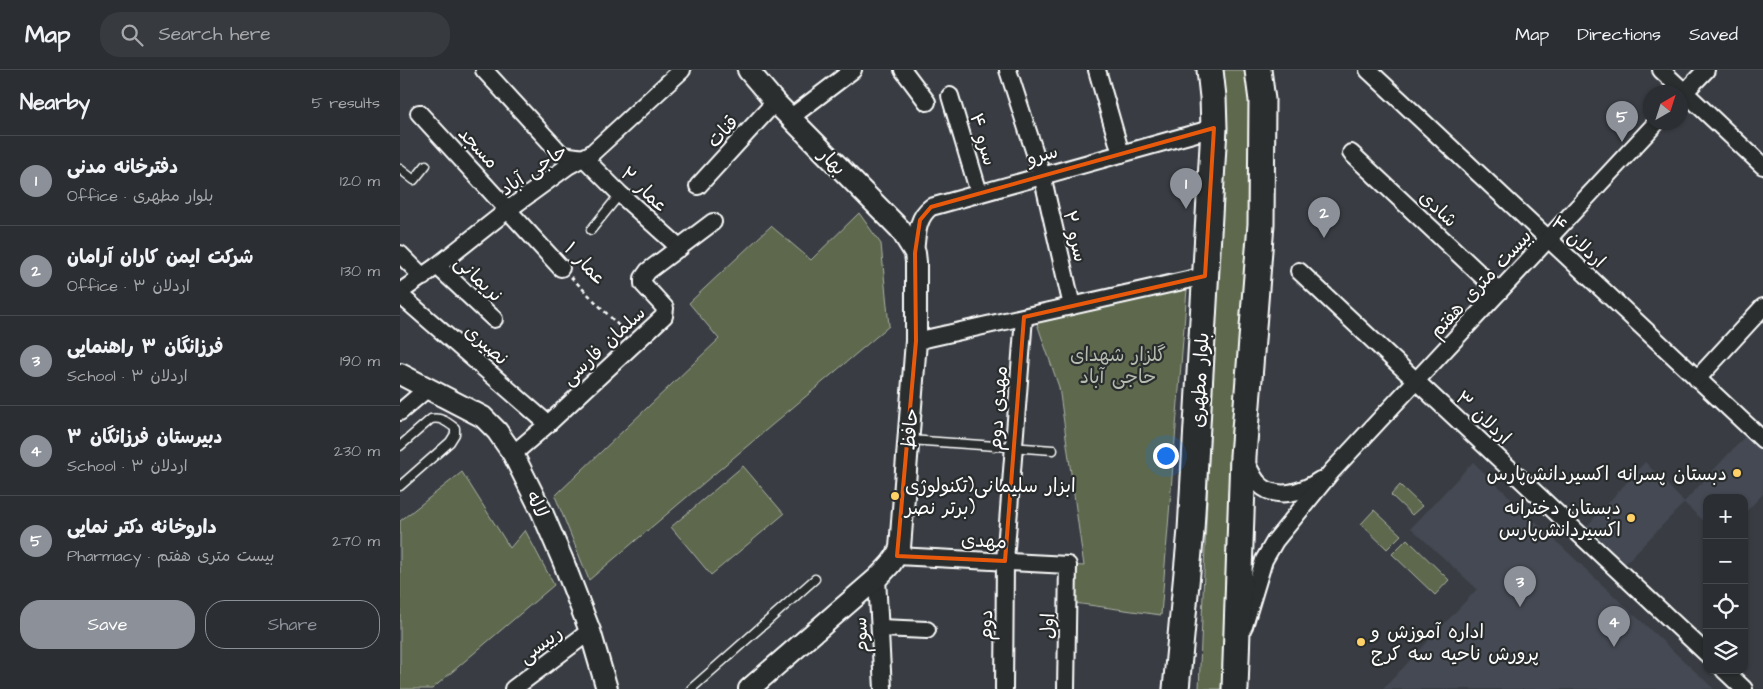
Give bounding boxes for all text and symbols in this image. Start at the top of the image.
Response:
search box [100,12,450,57]
text: Map [25,18,70,52]
icon: search [118,21,146,49]
text: Search here [158,21,271,48]
text: Map [1515,22,1549,47]
text: Directions [1577,22,1661,47]
text: Saved [1689,22,1738,47]
north arrow [1643,85,1688,130]
text: Nearby [20,88,90,117]
text: 5 results [312,92,380,114]
pin: 5 [1606,101,1638,142]
street label: قنات [701,110,745,154]
street label: سرو ۴ [962,110,1003,169]
street label: مسجد [451,121,504,175]
street label: حاجی آباد [495,138,573,203]
street label: سرو [1023,138,1061,173]
street label: بهار [811,141,852,182]
text: دفترخانه مدنی [67,154,178,181]
street label: عمار ۲ [614,161,674,219]
pin: 1 [1170,168,1202,209]
text: 1 [35,170,37,192]
text: 120 m [340,170,380,192]
street label: شادی [1413,184,1463,234]
text: Office · بلوار مطهری [67,185,213,207]
pin: 2 [1308,197,1340,238]
street label: سرو ۲ [1056,208,1094,265]
street label: اردلان ۴ [1545,210,1611,275]
street label: بیست متری هفتم [1424,224,1539,344]
street label: عمار ۱ [558,236,612,292]
text: شرکت ایمن کاران آرامان [67,244,253,271]
street label: نریمانی [448,250,508,309]
text: 2 [31,260,41,282]
text: 130 m [341,260,380,282]
text: Office · اردلان ۳ [67,275,190,297]
street label: سلمان فارسی [556,300,652,392]
street label: نصیری [458,318,514,372]
street label: بلوار مطهری [1185,332,1216,428]
text: فرزانگان ۳ راهنمایی [67,334,223,361]
park label: گلزار شهدای حاجی آباد [1070,342,1166,391]
text: 3 [32,350,40,372]
text: 190 m [340,350,380,372]
text: School · اردلان ۳ [67,365,188,387]
street label: مهدی دوم [982,365,1015,451]
street label: اردلان ۳ [1449,385,1517,451]
street label: حافظ [895,407,926,451]
text: دبیرستان فرزانگان ۳ [67,424,222,451]
text: 4 [31,440,41,462]
text: 230 m [334,440,380,462]
your location [1153,443,1179,469]
text: School · اردلان ۳ [67,455,188,477]
place label: دبستان پسرانه اکسیر‌دانش‌پارس [1487,461,1727,488]
marker: دبستان پسرانه اکسیر‌دانش‌پارس [1731,467,1743,479]
place label: ابزار سلیمانی(تکنولوژی برتر نصر) [903,473,1076,522]
street label: لاله [519,487,555,522]
marker: ابزار سلیمانی(تکنولوژی برتر نصر) [889,490,901,502]
map controls [1703,494,1748,674]
button: + [1703,494,1748,539]
place label: دبستان دخترانه اکسیردانش‌پارس [1499,495,1621,544]
marker: دبستان دخترانه اکسیردانش‌پارس [1625,512,1637,524]
text: داروخانه دکتر نمایی [67,514,217,541]
street label: مهدی [960,527,1008,556]
text: 5 [30,530,42,552]
text: 270 m [332,530,380,552]
button: − [1703,539,1748,584]
text: Pharmacy · بیست متری هفتم [67,545,274,567]
pin: 3 [1504,566,1536,607]
button: locate [1703,584,1748,629]
button: Save [20,600,195,649]
button: Share [205,600,380,649]
pin: 4 [1598,606,1630,647]
street label: دوم [973,609,1000,641]
street label: اول [1035,613,1062,639]
street label: سوم [847,616,876,654]
place label: اداره آموزش و پرورش ناحیه سه کرج [1369,619,1539,668]
street label: رییسی [513,620,568,671]
button: layers [1703,629,1748,674]
marker: اداره آموزش و پرورش ناحیه سه کرج [1355,636,1367,648]

